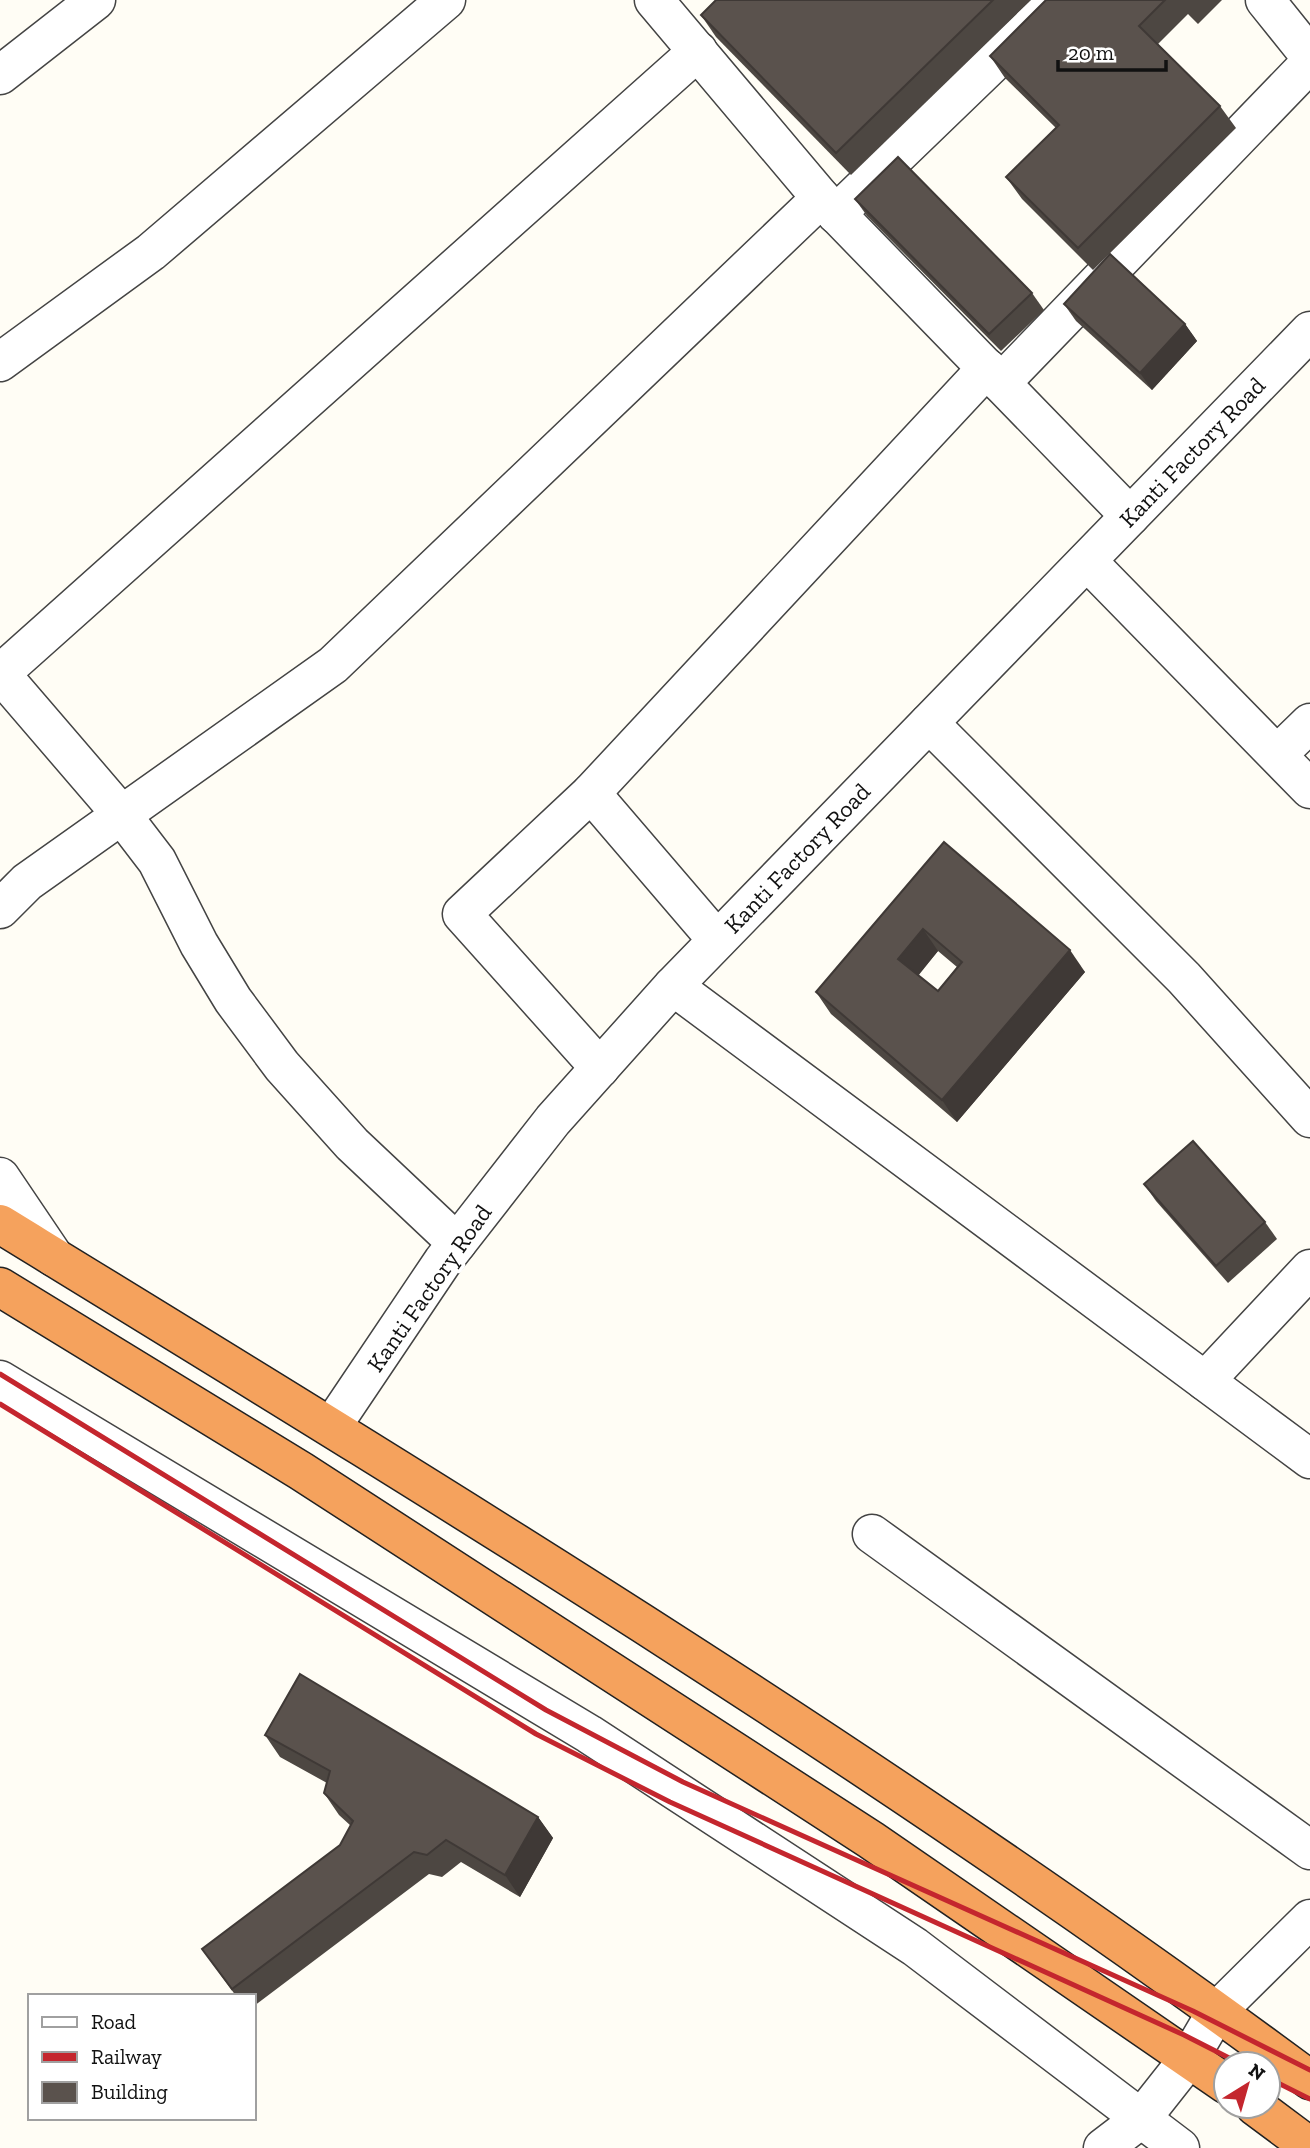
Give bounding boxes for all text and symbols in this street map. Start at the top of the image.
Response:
scale bar [1058,28,1166,72]
text: 20 m [1068,40,1114,65]
street label: Kanti Factory Road [1113,371,1271,533]
street label: Kanti Factory Road [718,777,876,939]
street label: Kanti Factory Road [360,1199,498,1377]
legend [28,1994,256,2120]
text: Road [91,2009,137,2034]
text: Railway [91,2044,162,2069]
north arrow [1212,2050,1282,2120]
text: N [1244,2058,1270,2085]
text: Building [91,2079,168,2104]

